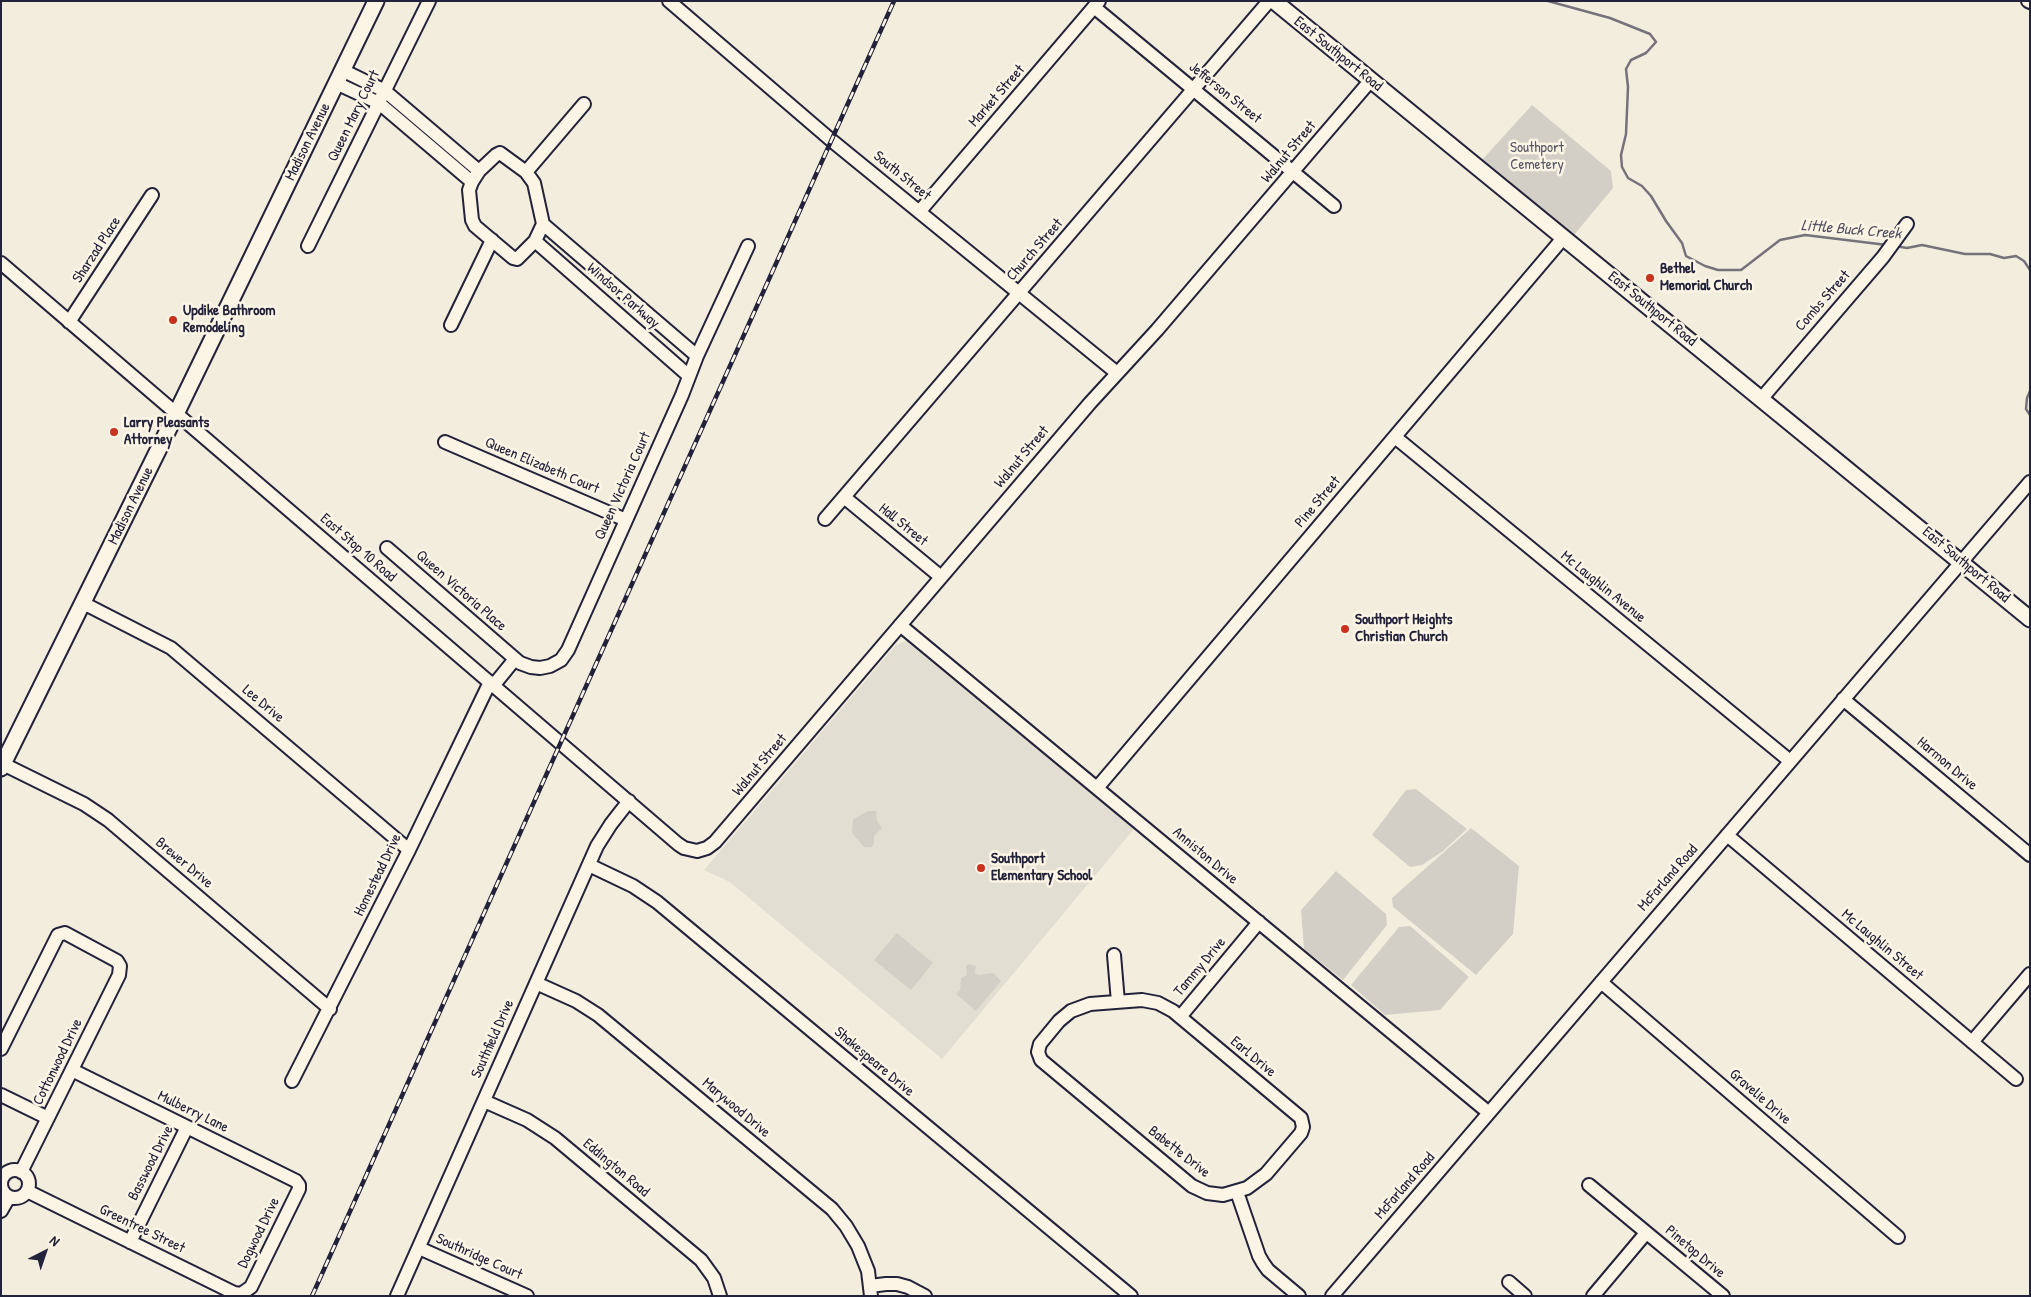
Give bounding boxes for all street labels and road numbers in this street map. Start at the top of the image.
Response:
street label: East Southport Road [1290,13,1386,95]
street label: Jefferson Street [1185,58,1265,128]
street label: Market Street [965,61,1029,131]
street label: Queen Mary Court [324,67,384,165]
street label: Madison Avenue [281,100,335,184]
street label: Walnut Street [1258,117,1320,187]
street label: South Street [870,147,934,205]
street label: Sharzad Place [69,214,125,286]
street label: Church Street [1003,215,1067,285]
street label: Windsor Parkway [583,260,663,332]
street label: Combs Street [1792,267,1854,335]
street label: East Southport Road [1604,268,1700,350]
street label: Walnut Street [991,422,1053,492]
street label: Queen Victoria Court [591,429,655,543]
street label: Queen Elizabeth Court [482,434,602,498]
street label: Madison Avenue [104,464,158,548]
street label: Pine Street [1291,473,1345,531]
street label: Hall Street [875,500,931,550]
street label: East Stop 10 Road [316,510,400,586]
street label: East Southport Road [1919,523,2013,607]
street label: Queen Victoria Place [412,547,510,635]
street label: Mc Laughlin Avenue [1557,547,1649,627]
street label: Lee Drive [238,681,288,727]
street label: Walnut Street [729,730,791,800]
street label: Harmon Drive [1913,734,1981,794]
street label: Anniston Drive [1169,823,1241,889]
street label: Homestead Drive [350,831,406,919]
street label: Brewer Drive [152,834,216,892]
street label: McFarland Road [1634,841,1702,915]
street label: Mc Laughlin Street [1837,906,1927,984]
street label: Tammy Drive [1170,934,1230,1000]
street label: Southfield Drive [468,997,518,1081]
street label: Cottonwood Drive [29,1016,87,1108]
street label: Shakespeare Drive [830,1023,918,1101]
street label: Earl Drive [1227,1033,1279,1081]
street label: Gravelie Drive [1725,1065,1795,1129]
street label: Marywood Drive [698,1074,774,1142]
street label: Mulberry Lane [155,1087,231,1137]
street label: Babette Drive [1144,1122,1214,1182]
street label: Basswood Drive [124,1123,178,1203]
street label: Eddington Road [579,1135,653,1201]
street label: McFarland Road [1371,1149,1439,1223]
street label: Dogwood Drive [234,1195,284,1271]
street label: Greentree Street [96,1201,188,1257]
street label: Pinetop Drive [1661,1222,1729,1282]
street label: Southridge Court [433,1230,525,1284]

